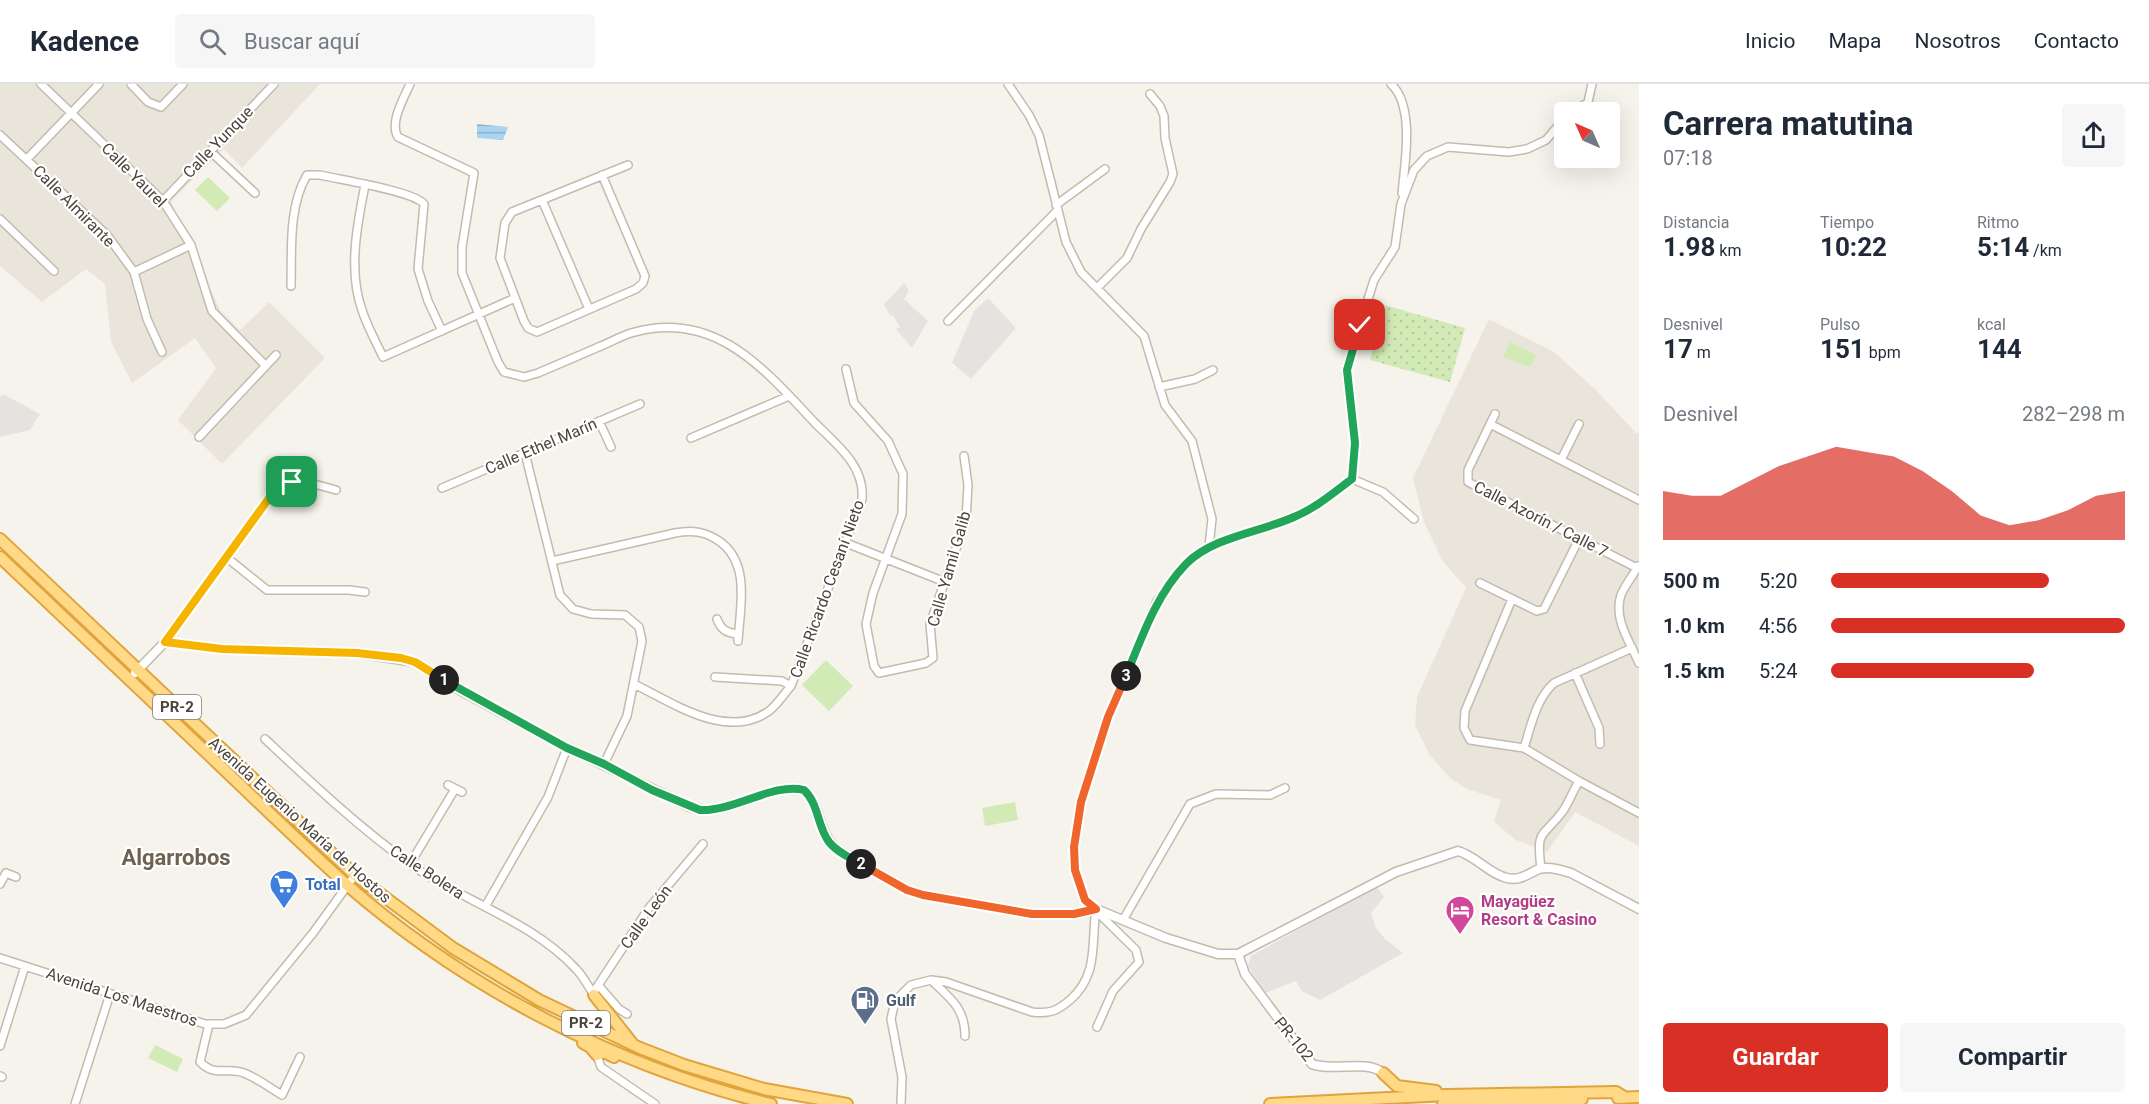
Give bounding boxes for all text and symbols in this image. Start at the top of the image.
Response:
search box [175,14,595,68]
text: Kadence [30,25,139,58]
icon: search [196,25,229,58]
text: Buscar aquí [244,29,360,54]
text: Inicio [1745,29,1795,53]
text: Mapa [1828,29,1881,53]
text: Nosotros [1914,29,2001,53]
text: Contacto [2034,29,2119,53]
street label: Calle Yunque [179,102,257,182]
north arrow [1554,102,1620,168]
map controls [1554,102,1620,168]
text: Carrera matutina [1663,104,1913,143]
button: share [2062,104,2125,167]
street label: Calle Yaurel [98,139,170,211]
text: 07:18 [1663,146,1713,170]
street label: Calle Almirante [29,161,119,251]
text: Distancia [1663,213,1729,232]
text: Tiempo [1820,213,1874,232]
text: Ritmo [1977,213,2019,232]
text: 1.98 [1663,232,1715,262]
text: 10:22 [1820,232,1887,262]
text: 5:14 [1977,232,2029,262]
text: km [1715,241,1741,260]
text: /km [2029,241,2062,260]
pin [1334,299,1385,350]
icon: check [1343,308,1376,341]
text: Desnivel [1663,315,1723,334]
text: Pulso [1820,315,1860,334]
text: kcal [1977,315,2006,334]
text: 17 [1663,334,1693,364]
text: 151 [1820,334,1865,364]
text: 144 [1977,334,2022,364]
text: m [1693,343,1711,362]
text: bpm [1865,343,1901,362]
text: Desnivel [1663,402,1738,426]
text: 282–298 m [2022,402,2125,426]
street label: Calle Ethel Marín [482,414,600,478]
pin [266,456,317,507]
icon: arrive [275,465,308,498]
street label: Calle Azorín / Calle 7 [1471,477,1611,561]
street label: Calle Ricardo Cesaní Nieto [786,497,868,681]
street label: Calle Yamil Galib [923,509,975,629]
text: 500 m [1663,569,1720,593]
text: 5:20 [1759,569,1798,593]
text: 1.0 km [1663,614,1725,638]
text: 4:56 [1759,614,1798,638]
text: 1.5 km [1663,659,1725,683]
text: 5:24 [1759,659,1798,683]
pin: 3 [1111,661,1141,691]
pin: 1 [429,665,459,695]
text: 3 [1121,666,1131,685]
text: 1 [439,670,449,689]
road number: PR-2 [153,695,201,719]
street label: Avenida Eugenio María de Hostos [205,733,395,907]
street label: Calle Bolera [386,841,468,903]
district label: Algarrobos [121,845,231,870]
pin: 2 [846,849,876,879]
text: 2 [856,854,866,873]
supermarket icon: Total [268,868,300,910]
place label: Total [305,875,341,894]
street label: Calle León [616,881,676,953]
place label: Mayagüez Resort & Casino [1481,892,1597,929]
hotel icon: Mayagüez Resort & Casino [1444,894,1476,936]
street label: Avenida Los Maestros [44,964,200,1030]
fuel station icon: Gulf [849,984,881,1026]
place label: Gulf [886,991,916,1010]
road number: PR-2 [562,1011,610,1035]
street label: PR-102 [1270,1013,1318,1065]
button: Guardar [1663,1023,1888,1092]
button: Compartir [1900,1023,2125,1092]

